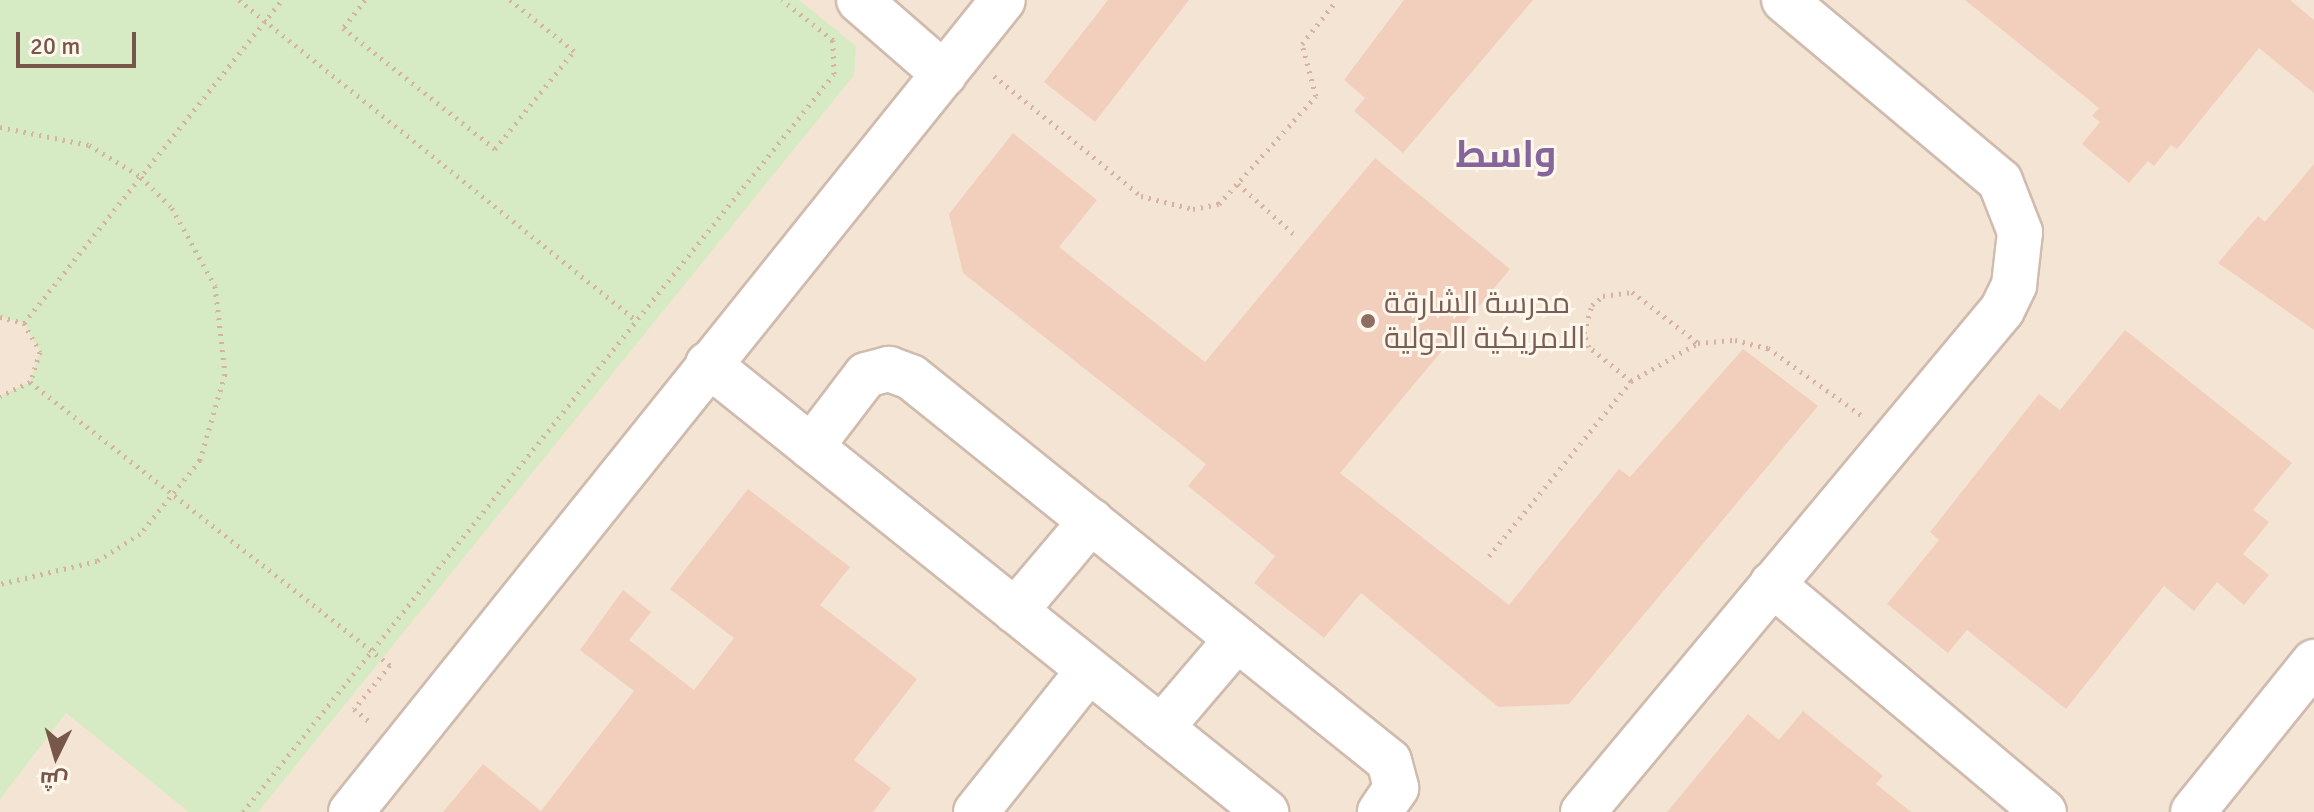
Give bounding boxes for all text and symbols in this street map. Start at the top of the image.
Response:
scale bar [20,16,140,66]
text: 20 m [30,31,80,61]
district label: واسط [1456,132,1556,178]
place label: مدرسة الشارقة الامريكية الدولية [1384,286,1586,356]
marker: مدرسة الشارقة الامريكية الدولية [1359,312,1377,330]
north arrow [16,716,96,796]
text: ش [39,766,69,795]

